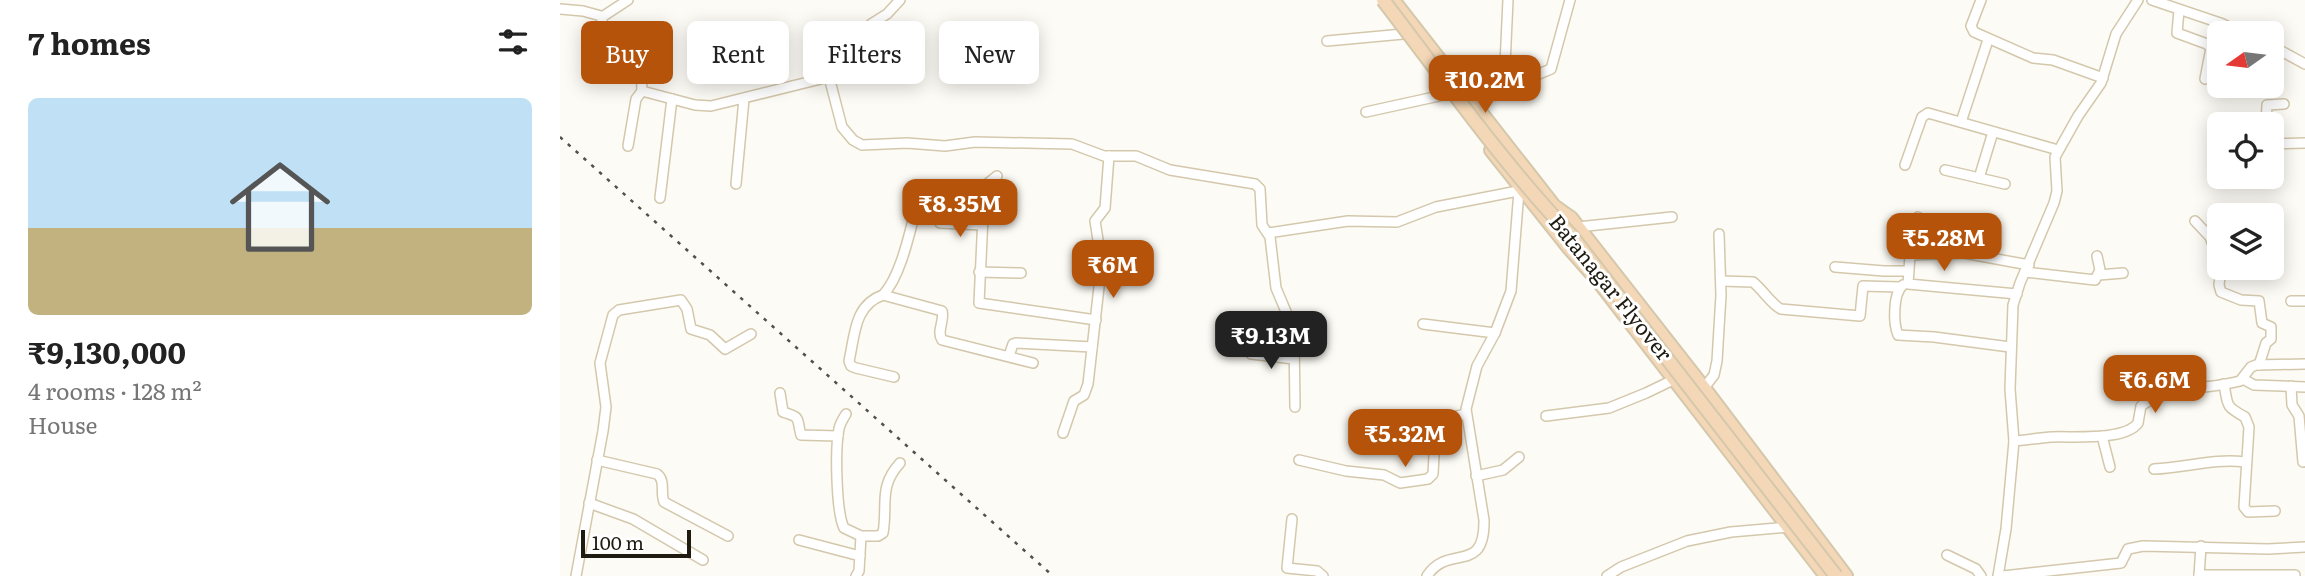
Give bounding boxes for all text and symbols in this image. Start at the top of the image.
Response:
text: 7 homes [28,20,151,64]
chip: Buy [581,21,673,84]
chip: Rent [687,21,789,84]
chip: Filters [803,21,925,84]
chip: New [939,21,1039,84]
north arrow [2207,21,2284,98]
map controls [2207,21,2284,280]
icon: filters [494,23,532,61]
pin: ₹10.2M [1428,55,1542,115]
text: ₹10.2M [1445,61,1525,95]
button: locate [2207,112,2284,189]
icon: home [217,144,343,270]
pin: ₹8.35M [903,180,1017,239]
text: ₹8.35M [918,185,1002,219]
button: layers [2207,203,2284,280]
street label: Batanagar Flyover [1543,206,1681,366]
pin: ₹5.28M [1887,214,2001,273]
text: ₹5.28M [1903,219,1985,253]
pin: ₹6M [1079,240,1147,300]
text: ₹6M [1088,246,1138,280]
pin: ₹9.13M [1214,312,1328,371]
text: ₹9.13M [1231,317,1311,351]
text: ₹9,130,000 [28,329,186,373]
pin: ₹6.6M [2106,356,2204,415]
text: ₹6.6M [2119,361,2191,395]
text: 4 rooms · 128 m² [28,373,202,407]
text: House [28,407,97,441]
pin: ₹5.32M [1348,410,1462,469]
text: ₹5.32M [1364,415,1446,449]
scale bar [581,527,691,559]
text: 100 m [592,528,644,556]

